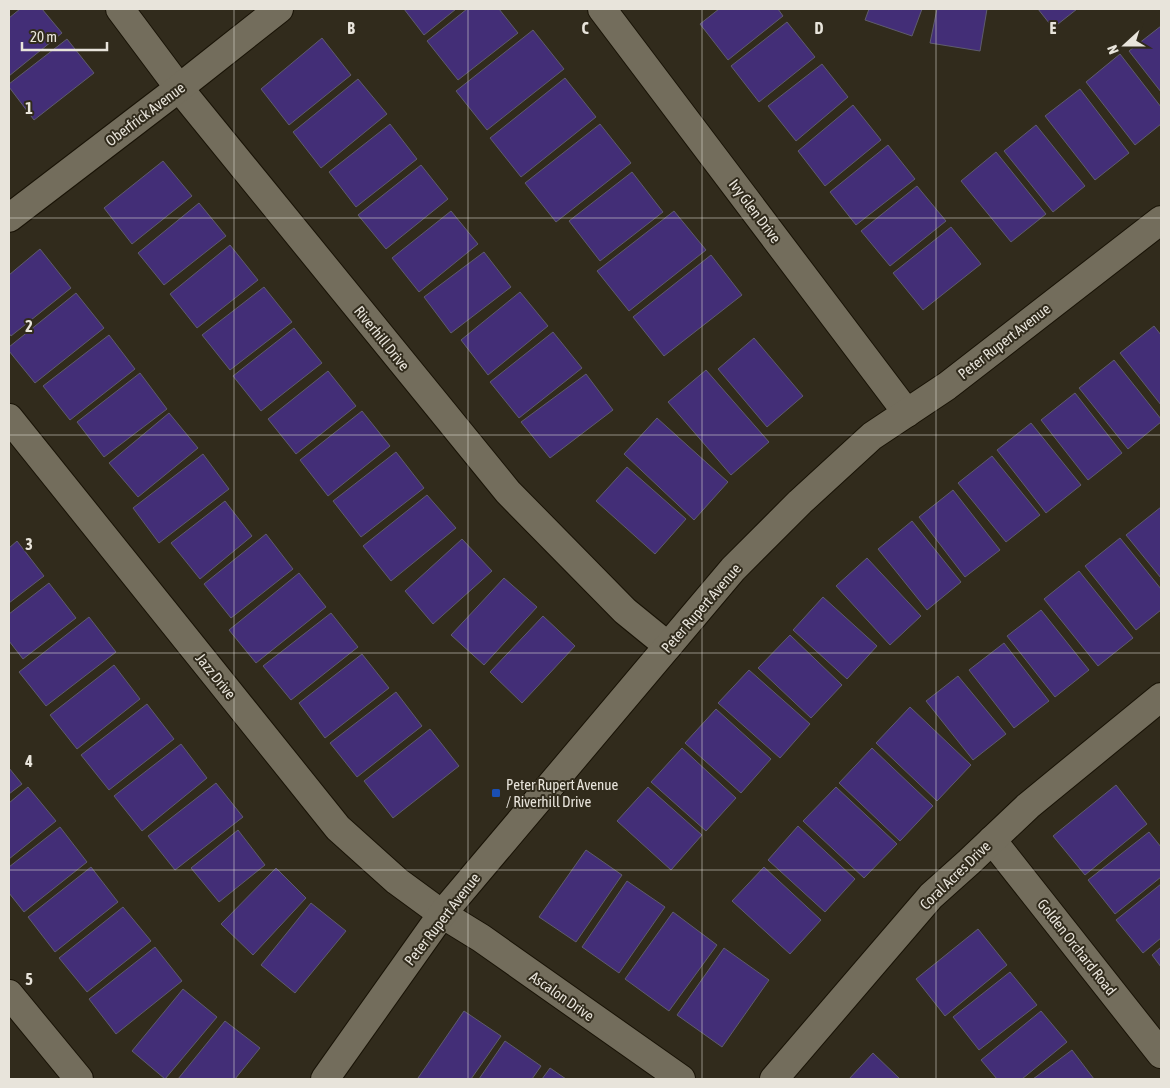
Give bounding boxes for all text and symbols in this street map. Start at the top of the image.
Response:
text: B [347,19,355,37]
text: C [581,19,589,37]
text: D [815,19,824,37]
text: E [1050,19,1057,37]
scale bar [22,20,108,52]
north arrow [1100,20,1150,70]
text: 20 m [30,28,57,45]
text: N [1104,43,1122,56]
street label: Oberfrick Avenue [102,79,188,149]
text: 1 [25,99,33,117]
street label: Ivy Glen Drive [726,176,785,246]
street label: Peter Rupert Avenue [955,300,1054,382]
street label: Riverhill Drive [351,302,413,374]
text: 2 [25,317,33,335]
text: 3 [25,535,33,553]
street label: Peter Rupert Avenue [658,560,744,656]
street label: Jazz Drive [192,650,240,702]
text: 4 [24,752,33,770]
place label: Peter Rupert Avenue / Riverhill Drive [506,776,618,810]
marker: Peter Rupert Avenue / Riverhill Drive [490,787,502,799]
street label: Coral Acres Drive [916,837,994,913]
street label: Peter Rupert Avenue [401,869,483,968]
street label: Golden Orchard Road [1034,896,1120,998]
street label: Ascalon Drive [527,968,598,1024]
text: 5 [25,970,33,988]

